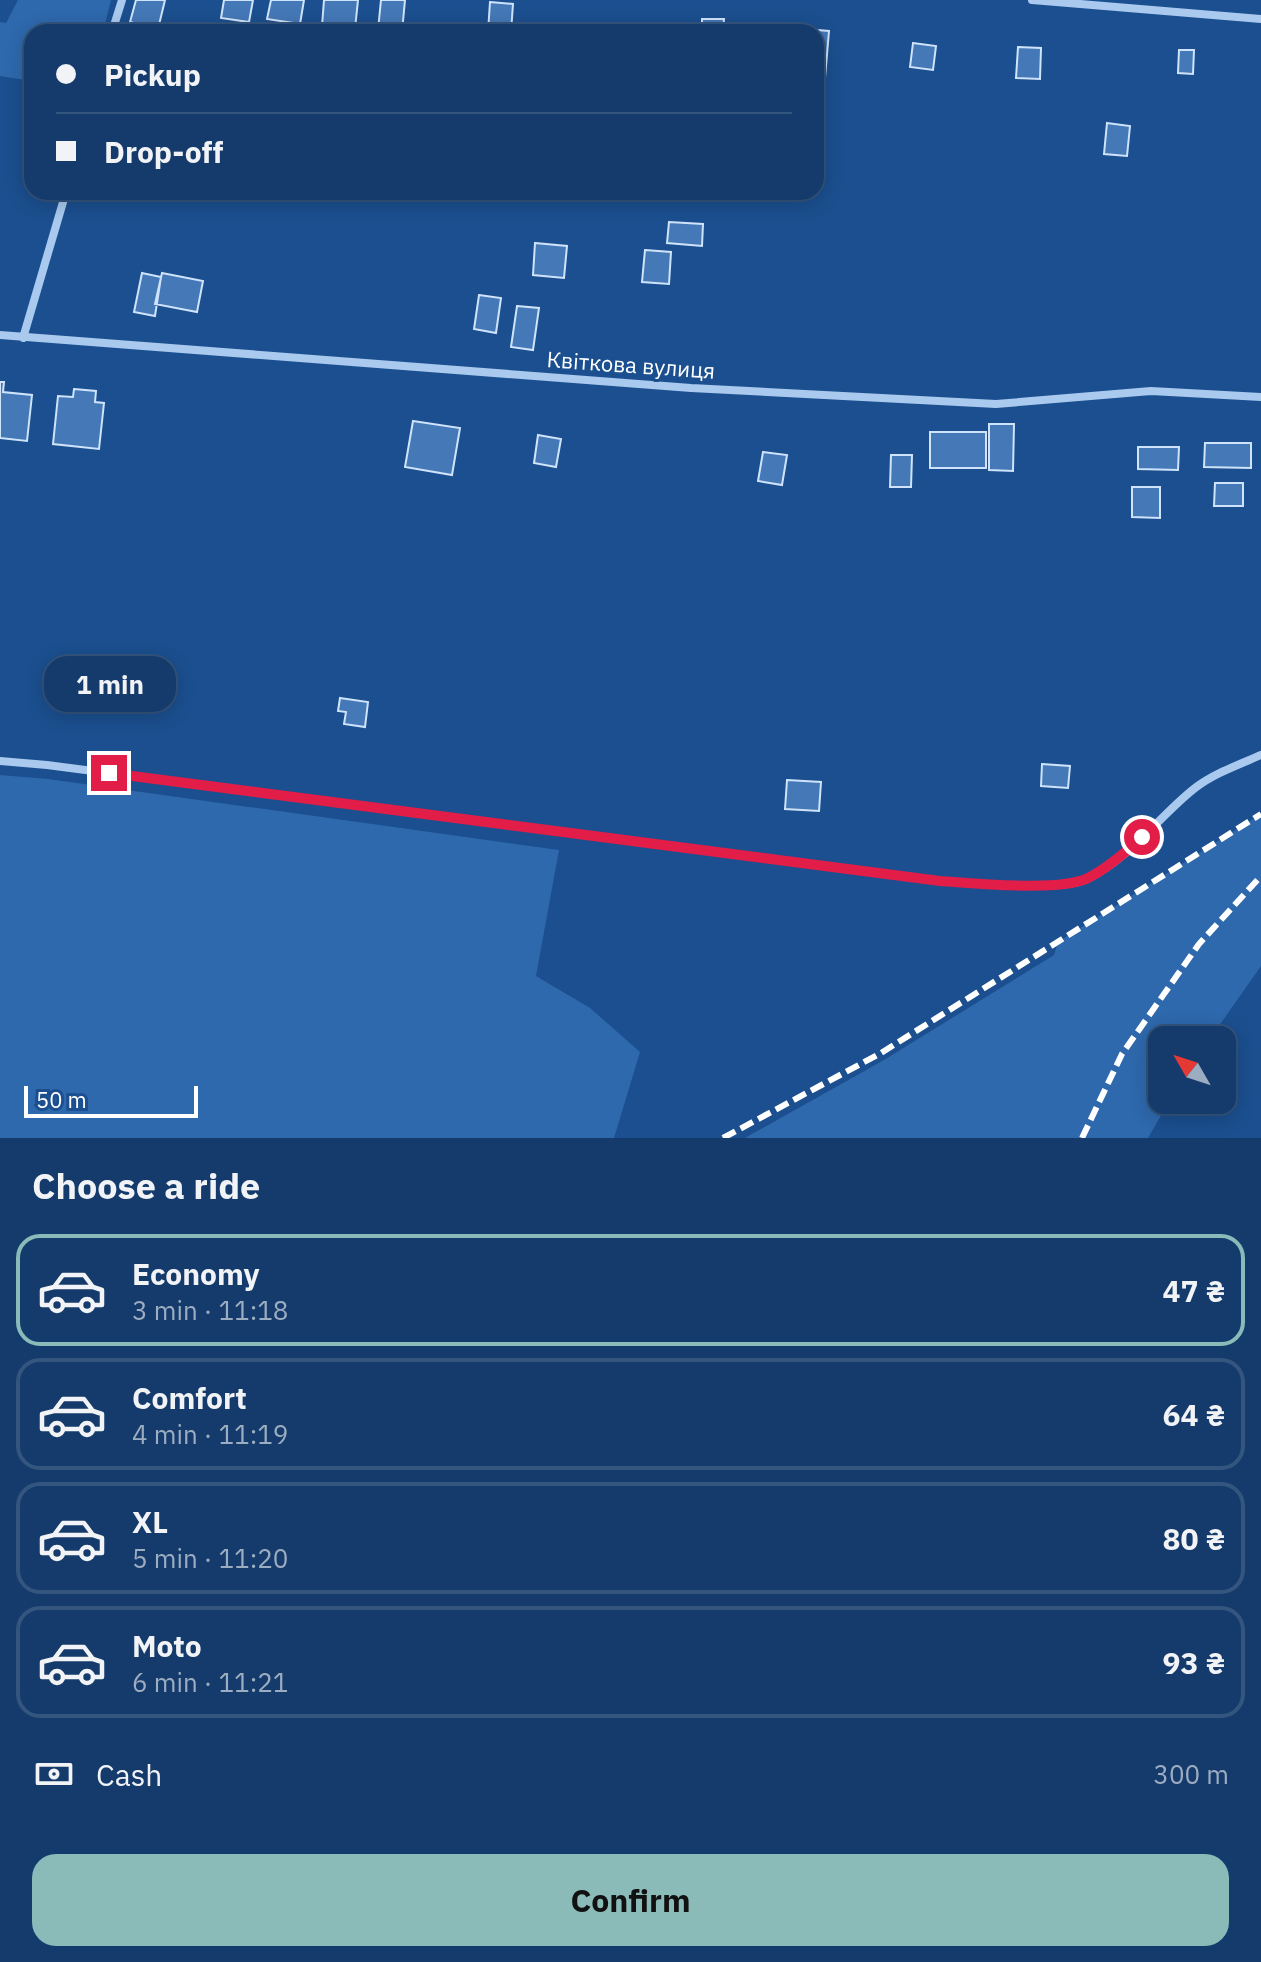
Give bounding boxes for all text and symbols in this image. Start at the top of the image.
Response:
text: Pickup [104,55,201,94]
text: Drop-off [104,132,223,171]
street label: Квіткова вулиця [546,344,716,385]
callout: 1 min [43,657,175,713]
text: 1 min [76,667,144,701]
route end [91,755,127,791]
route start [1124,819,1160,855]
north arrow [1148,1026,1236,1114]
map controls [1148,1026,1236,1114]
scale bar [24,1082,198,1118]
text: 50 m [36,1085,87,1114]
text: Choose a ride [32,1162,260,1209]
icon: car [36,1254,108,1326]
text: Economy [132,1254,260,1293]
text: 47 ₴ [1163,1271,1225,1310]
text: 3 min · 11:18 [132,1293,288,1327]
icon: car [36,1378,108,1450]
text: Comfort [132,1378,247,1417]
text: 64 ₴ [1163,1395,1225,1434]
text: 4 min · 11:19 [132,1417,288,1451]
icon: car [36,1502,108,1574]
text: XL [132,1502,168,1541]
text: 80 ₴ [1163,1519,1225,1558]
text: 5 min · 11:20 [132,1541,288,1575]
icon: car [36,1626,108,1698]
text: Moto [132,1626,202,1665]
text: 93 ₴ [1163,1643,1225,1682]
text: 6 min · 11:21 [132,1665,288,1699]
icon: cash [32,1752,76,1796]
text: Cash [96,1755,162,1794]
text: 300 m [1153,1757,1229,1791]
button: Confirm [32,1854,1229,1946]

